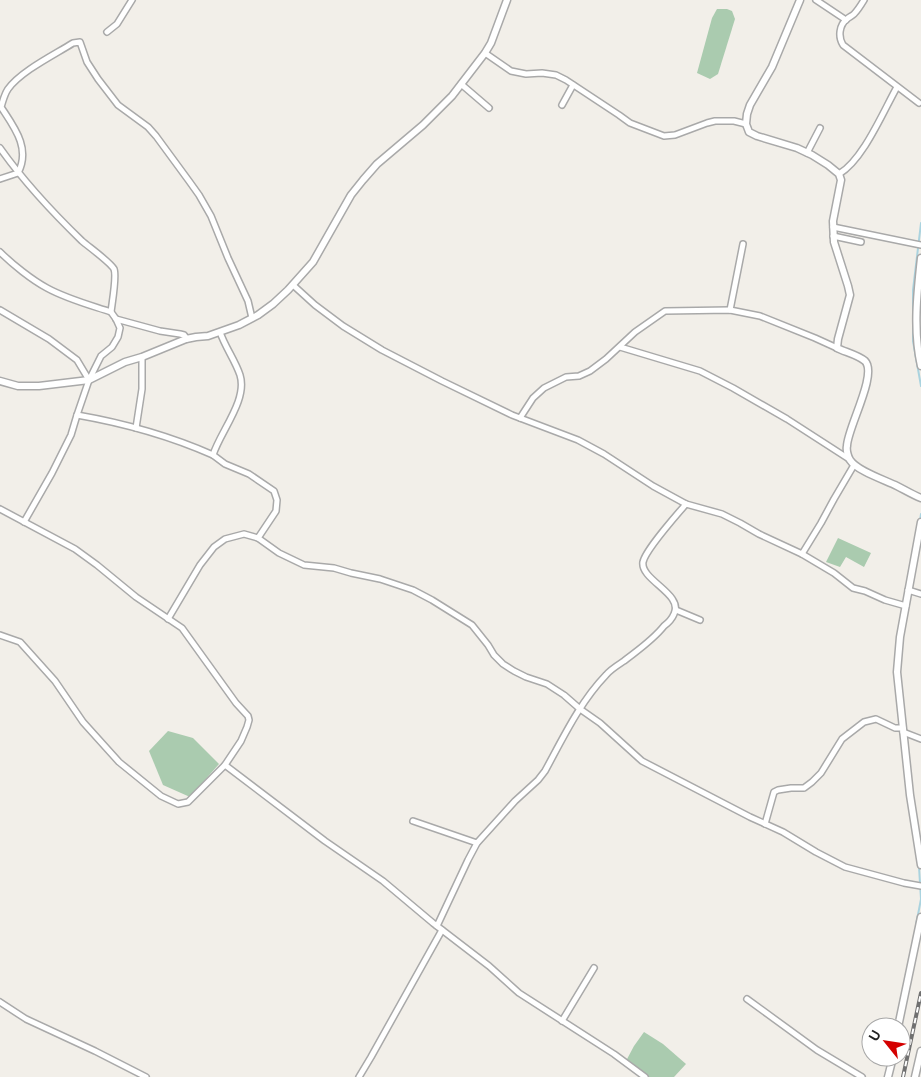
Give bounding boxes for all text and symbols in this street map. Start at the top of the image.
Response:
north arrow [861,1017,911,1067]
text: U [865,1027,885,1044]

